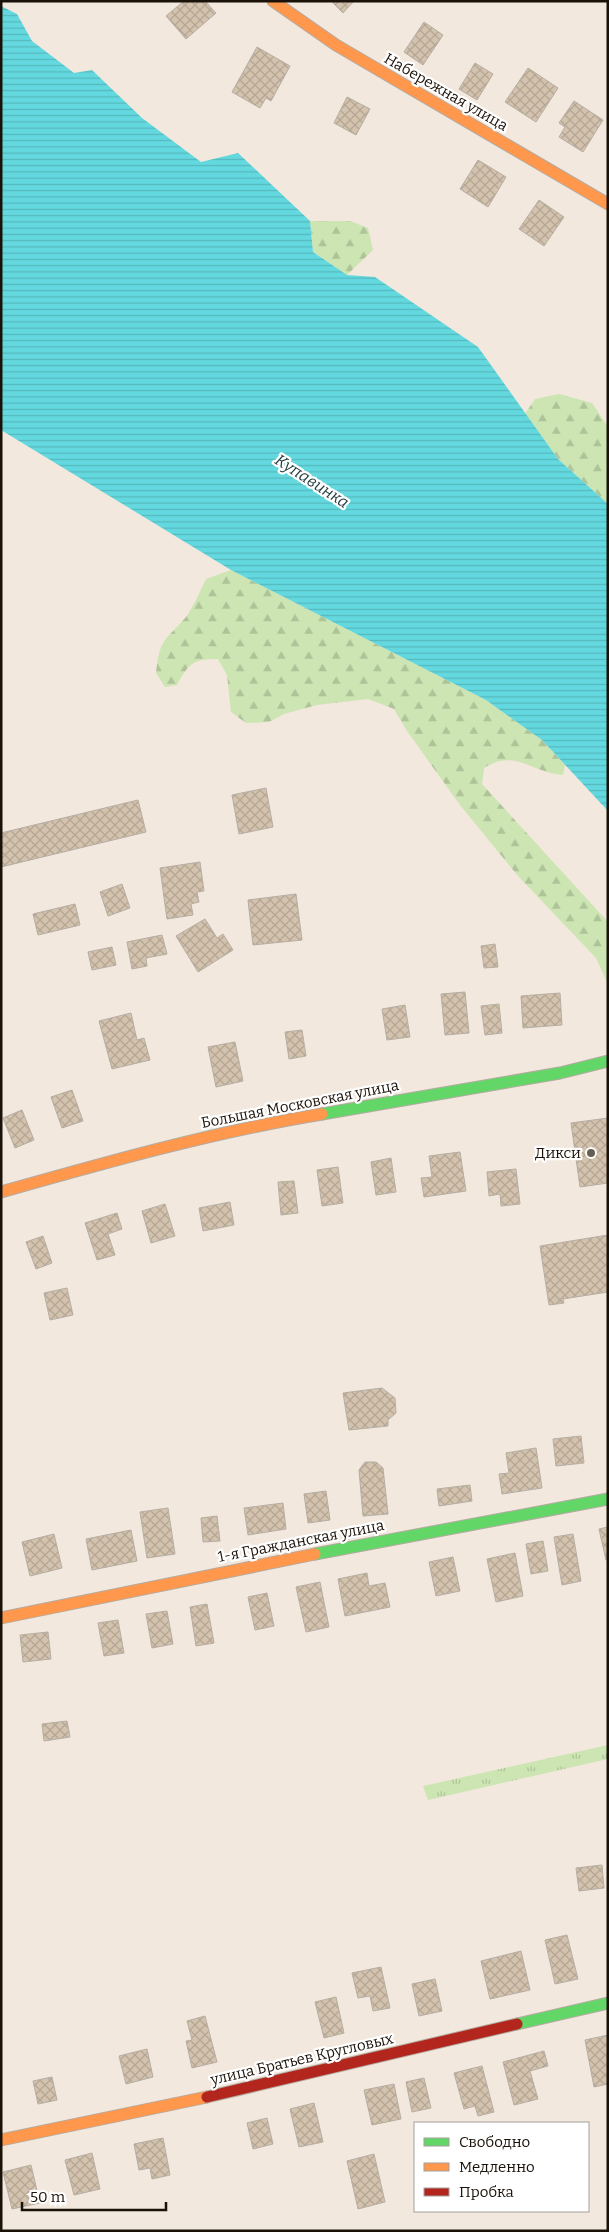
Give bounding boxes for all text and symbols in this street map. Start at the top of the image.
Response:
street label: Набережная улица [381,49,511,135]
water label: Купавинка [272,450,352,512]
street label: Большая Московская улица [200,1076,400,1132]
place label: Дикси [535,1144,581,1162]
marker: Дикси [585,1147,597,1159]
street label: 1-я Гражданская улица [216,1516,386,1566]
street label: улица Братьев Кругловых [208,2029,396,2089]
legend [414,2122,589,2212]
text: Свободно [459,2133,530,2151]
text: Медленно [459,2158,535,2176]
scale bar [22,2180,166,2212]
text: Пробка [459,2183,514,2201]
text: 50 m [30,2188,66,2206]

